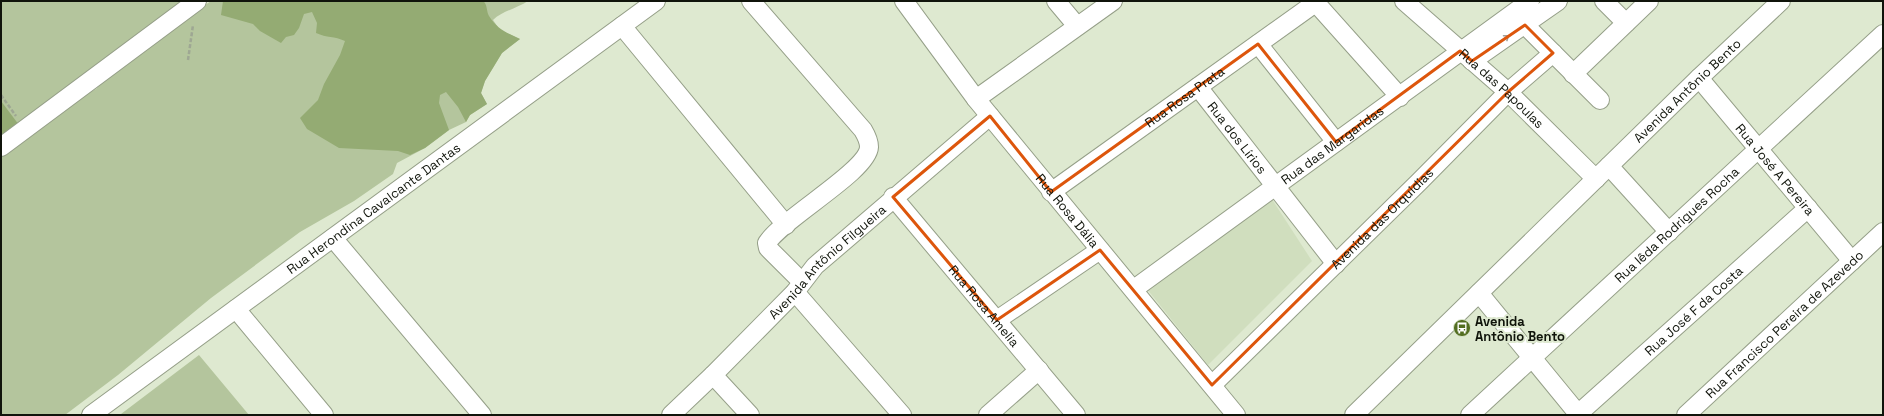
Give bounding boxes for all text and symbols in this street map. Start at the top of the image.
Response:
one-way arrow [1498,35,1509,43]
street label: Avenida Antônio Bento [1630,35,1745,146]
street label: Rua das Papoulas [1455,45,1548,132]
street label: Rua Rosa Prata [1142,62,1228,131]
street label: Rua dos Lírios [1204,98,1270,177]
street label: Rua das Margaridas [1278,102,1387,188]
street label: Rua José A Pereira [1732,120,1819,219]
street label: Rua Herondina Cavalcante Dantas [283,139,464,278]
street label: Rua Iêda Rodrigues Rocha [1611,163,1743,287]
street label: Avenida das Orquidias [1327,164,1437,273]
street label: Rua Rosa Dália [1032,170,1103,252]
street label: Avenida Antônio Filgueira [765,201,890,323]
street label: Rua Francisco Pereira de Azevedo [1702,247,1867,402]
street label: Rua Rosa Amelia [945,262,1023,351]
street label: Rua José F da Costa [1641,262,1747,359]
place label: Avenida Antônio Bento [1475,313,1565,345]
bus stop icon: Avenida Antônio Bento [1452,318,1472,338]

